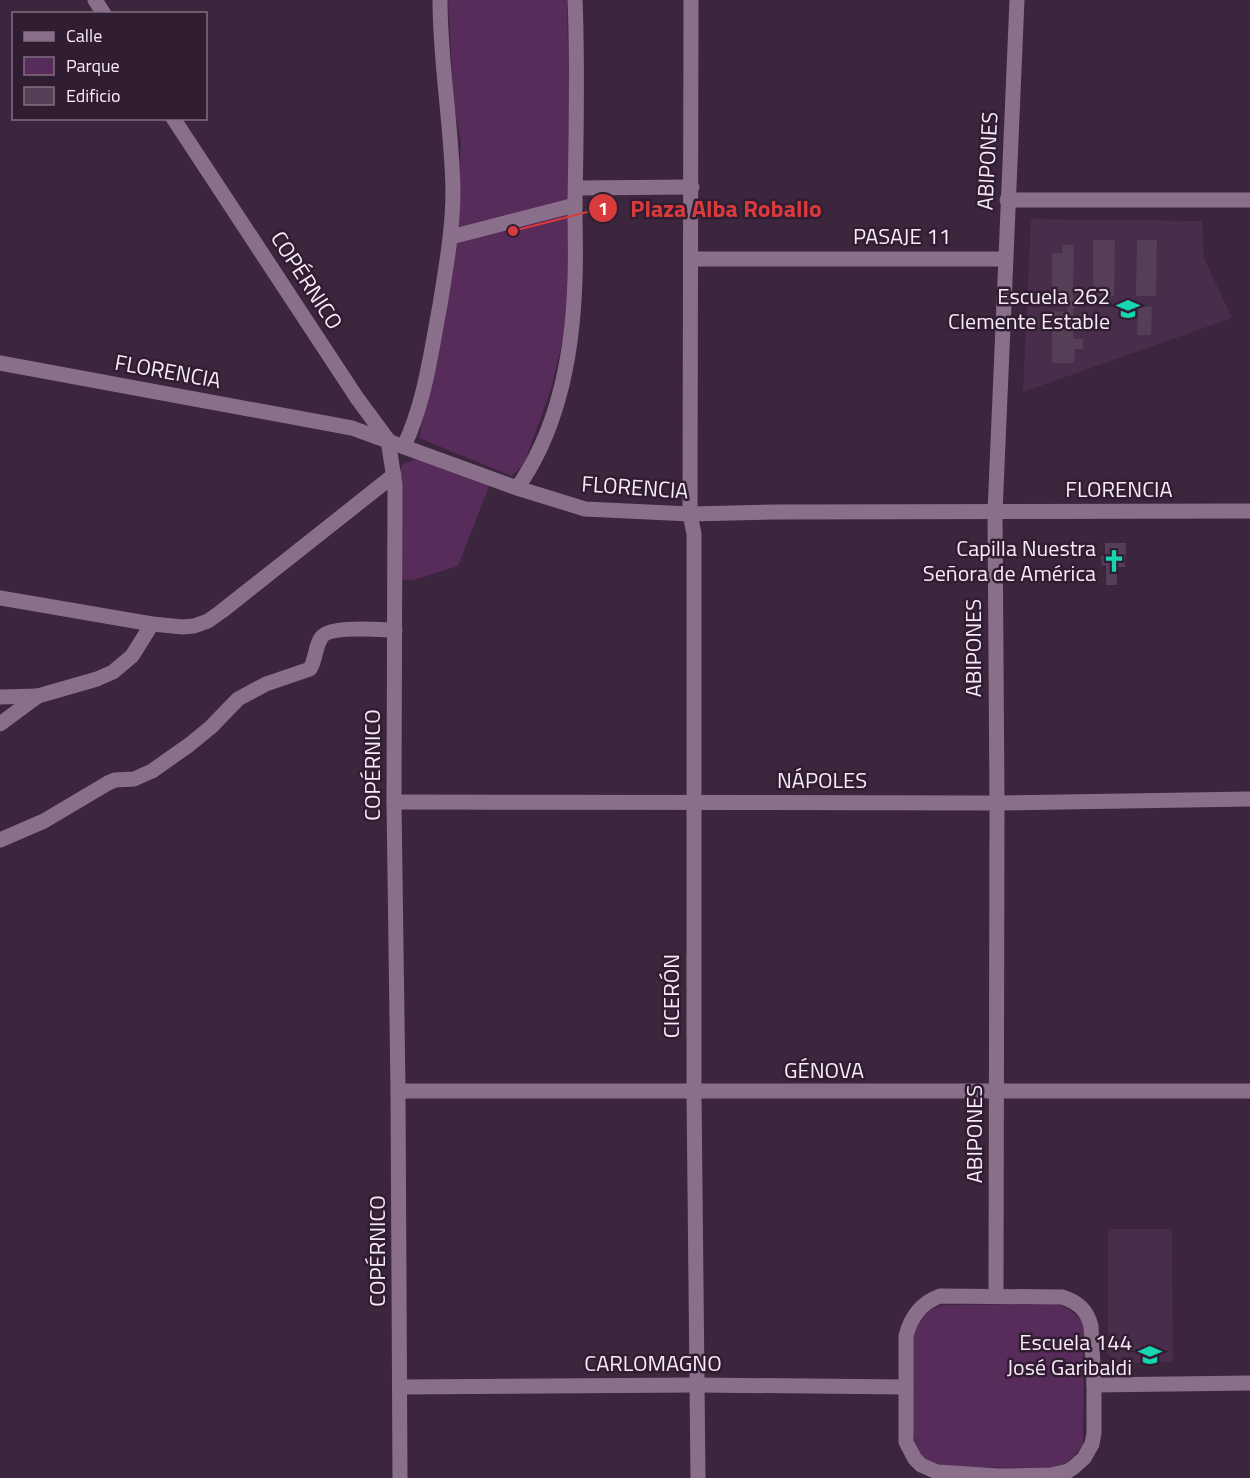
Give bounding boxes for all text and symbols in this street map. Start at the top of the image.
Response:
legend [12,12,207,120]
text: Calle [66,22,102,49]
text: Parque [66,52,120,79]
text: Edificio [66,82,120,109]
street label: ABIPONES [967,111,1007,211]
callout: Plaza Alba Roballo [588,187,833,229]
text: Plaza Alba Roballo [630,190,822,226]
text: 1 [598,195,608,222]
street label: PASAJE 11 [853,219,951,253]
street label: COPÉRNICO [262,224,352,336]
place label: Escuela 262 Clemente Estable [948,279,1110,338]
school or university icon: Escuela 262 Clemente Estable [1115,296,1141,322]
street label: FLORENCIA [112,345,224,397]
street label: FLORENCIA [580,466,690,508]
street label: FLORENCIA [1065,472,1173,506]
place label: Capilla Nuestra Señora de América [923,531,1096,590]
church icon: Capilla Nuestra Señora de América [1101,548,1127,574]
street label: ABIPONES [956,599,990,697]
street label: COPÉRNICO [355,709,389,821]
street label: NÁPOLES [777,763,867,797]
street label: CICERÓN [654,954,688,1038]
street label: GÉNOVA [784,1053,864,1087]
street label: ABIPONES [957,1085,991,1183]
street label: COPÉRNICO [360,1195,394,1307]
place label: Escuela 144 José Garibaldi [1007,1325,1132,1384]
school or university icon: Escuela 144 José Garibaldi [1137,1342,1163,1368]
street label: CARLOMAGNO [584,1346,722,1380]

